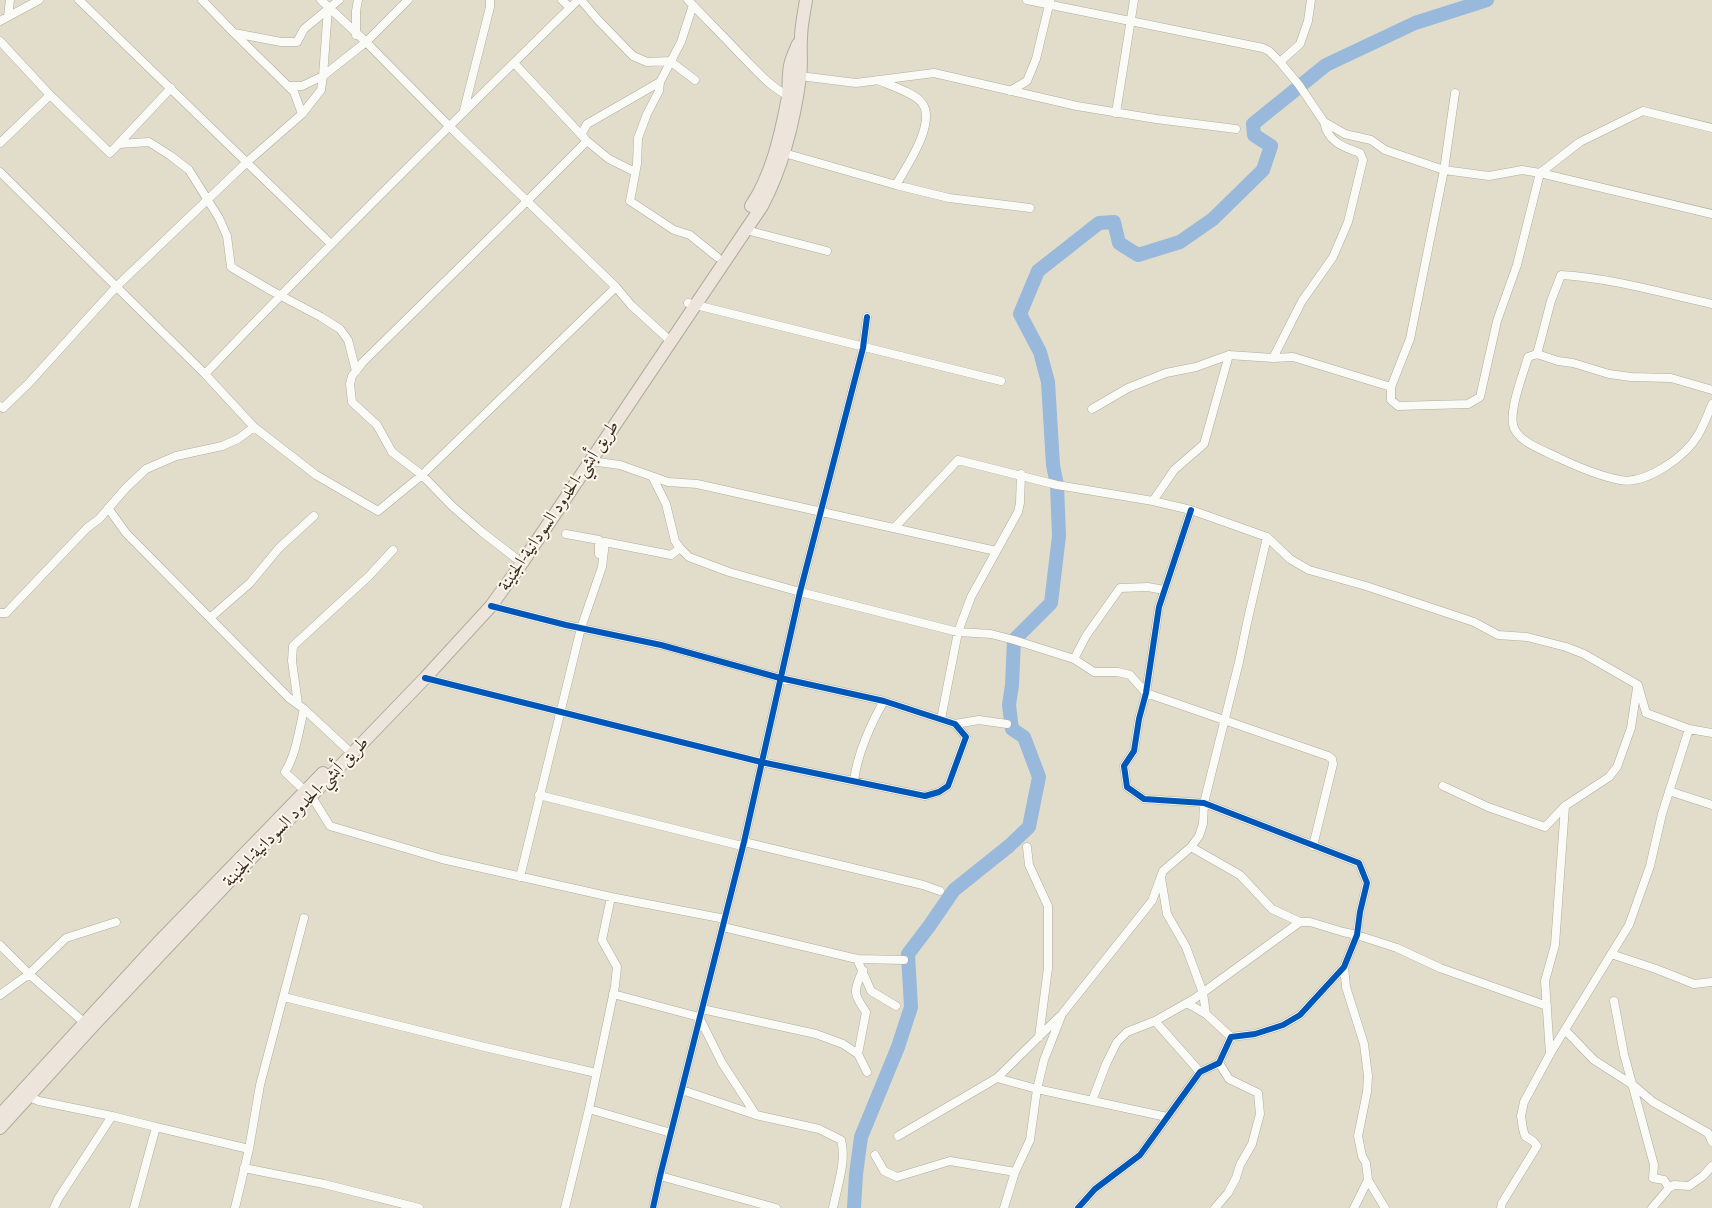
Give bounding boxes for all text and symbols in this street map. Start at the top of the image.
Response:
street label: طريق أبشي-الحدود السودانية-الجنينة [494,417,624,595]
street label: طريق أبشي-الحدود السودانية-الجنينة [218,732,374,892]

